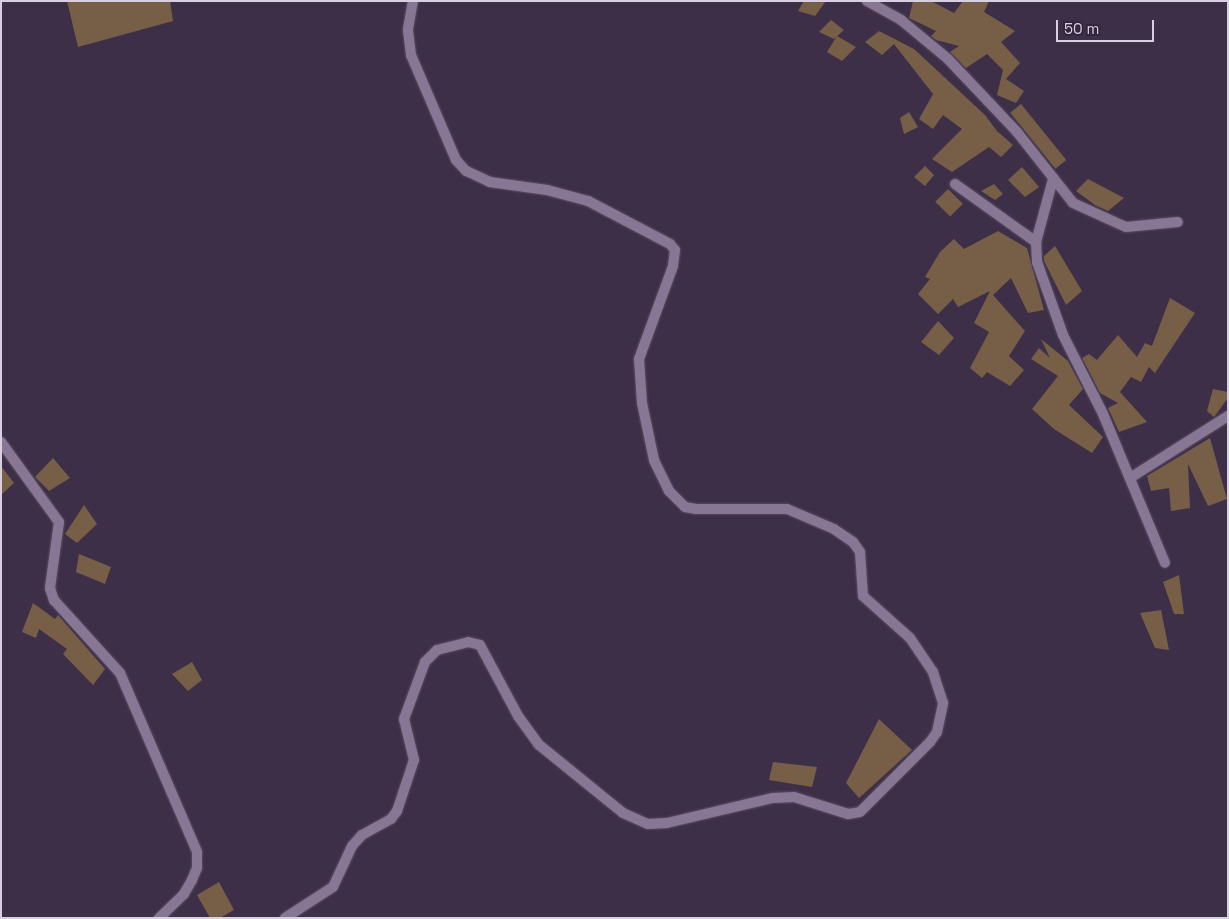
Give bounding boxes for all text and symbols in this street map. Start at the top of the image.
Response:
scale bar [1059,10,1156,42]
text: 50 m [1064,19,1099,38]

